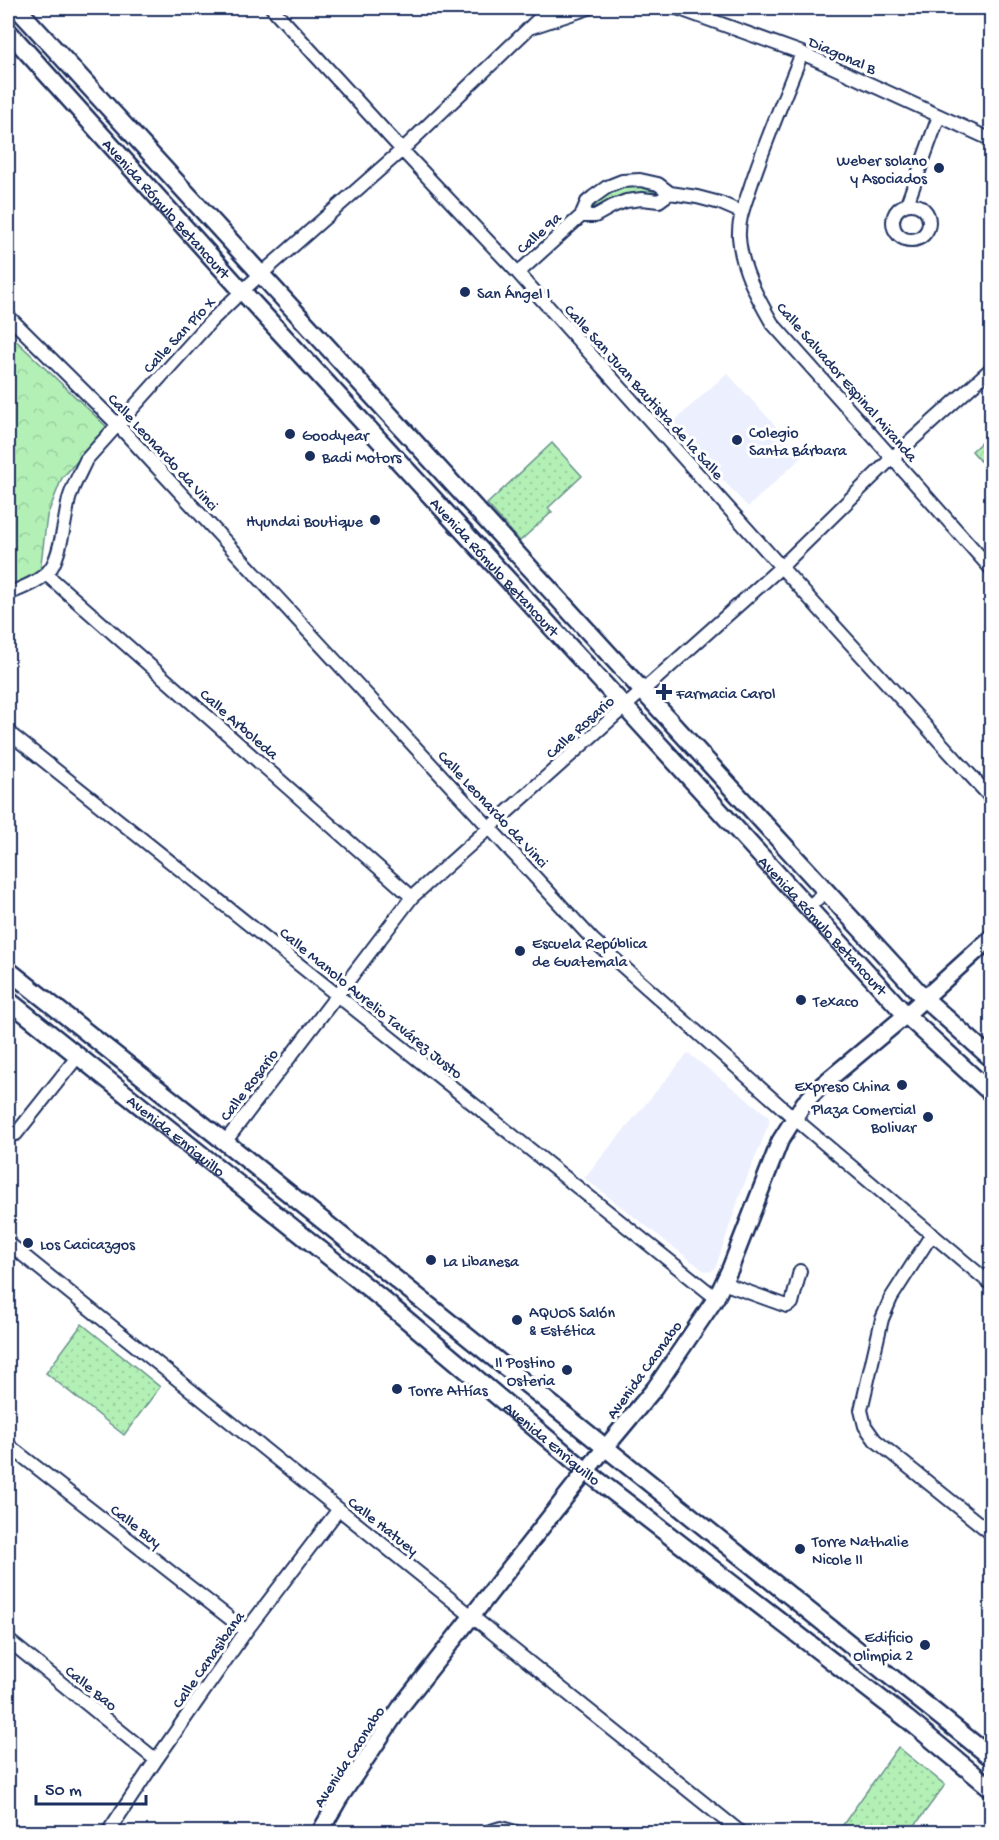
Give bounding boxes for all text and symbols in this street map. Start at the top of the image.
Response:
street label: Diagonal B [804,33,879,81]
street label: Avenida Rómulo Betancourt [97,136,234,285]
place label: Weber solano y Asociados [836,153,928,190]
marker: Weber solano y Asociados [932,161,946,175]
street label: Calle 9a [514,209,567,260]
marker: San Ángel I [458,285,472,299]
place label: San Ángel I [477,285,550,305]
street label: Calle San Pío X [140,294,221,378]
street label: Calle Salvador Espinal Miranda [771,300,921,468]
street label: Calle San Juan Bautista de la Salle [559,302,727,486]
street label: Calle Leonardo da Vinci [102,391,221,516]
place label: Colegio Santa Bárbara [749,425,848,462]
marker: Goodyear [283,427,297,441]
place label: Goodyear [302,428,370,447]
marker: Colegio Santa Bárbara [730,433,744,447]
marker: Badi Motors [303,449,317,463]
place label: Badi Motors [321,450,403,469]
street label: Avenida Rómulo Betancourt [424,495,563,643]
marker: Hyundai Boutique [368,513,382,527]
place label: Hyundai Boutique [246,514,364,533]
marker: Farmacia Carol [657,685,671,699]
street label: Calle Arboleda [194,686,282,766]
place label: Farmacia Carol [675,686,776,705]
street label: Calle Rosario [543,693,619,764]
street label: Calle Leonardo da Vinci [432,748,551,873]
street label: Avenida Rómulo Betancourt [753,853,890,1002]
street label: Calle Manolo Aurelio Tavárez Justo [274,925,465,1085]
place label: Escuela República de Guatemala [532,936,648,973]
marker: Escuela República de Guatemala [513,944,527,958]
marker: Texaco [794,993,808,1007]
place label: Texaco [812,994,858,1013]
street label: Calle Rosario [217,1046,284,1126]
marker: Expreso China [895,1078,909,1092]
place label: Expreso China [795,1079,891,1098]
street label: Avenida Enriquillo [122,1093,228,1183]
place label: Plaza Comercial Bolivar [810,1102,917,1139]
marker: Plaza Comercial Bolivar [921,1110,935,1124]
marker: Los Cacicazgos [21,1236,35,1250]
place label: Los Cacicazgos [40,1237,136,1256]
marker: La Libanesa [424,1253,438,1267]
place label: La Libanesa [443,1254,520,1273]
place label: AQUOS Salón & Estética [529,1305,615,1342]
marker: AQUOS Salón & Estética [510,1313,524,1327]
street label: Avenida Caonabo [604,1318,688,1424]
place label: Il Postino Osteria [495,1355,556,1392]
marker: Il Postino Osteria [560,1363,574,1377]
marker: Torre Attías [390,1382,404,1396]
place label: Torre Attías [408,1383,489,1402]
street label: Avenida Enriquillo [498,1399,603,1491]
street label: Calle Hatuey [343,1494,421,1561]
street label: Calle Buy [105,1502,165,1554]
place label: Torre Nathalie Nicole II [811,1534,909,1571]
marker: Torre Nathalie Nicole II [793,1542,807,1556]
street label: Calle Canasibana [169,1608,251,1713]
place label: Edificio Olimpia 2 [853,1630,913,1667]
marker: Edificio Olimpia 2 [918,1638,932,1652]
street label: Calle Bao [60,1663,120,1717]
street label: Avenida Caonabo [311,1704,391,1812]
scale bar [36,1768,146,1806]
text: 50 m [45,1781,82,1802]

